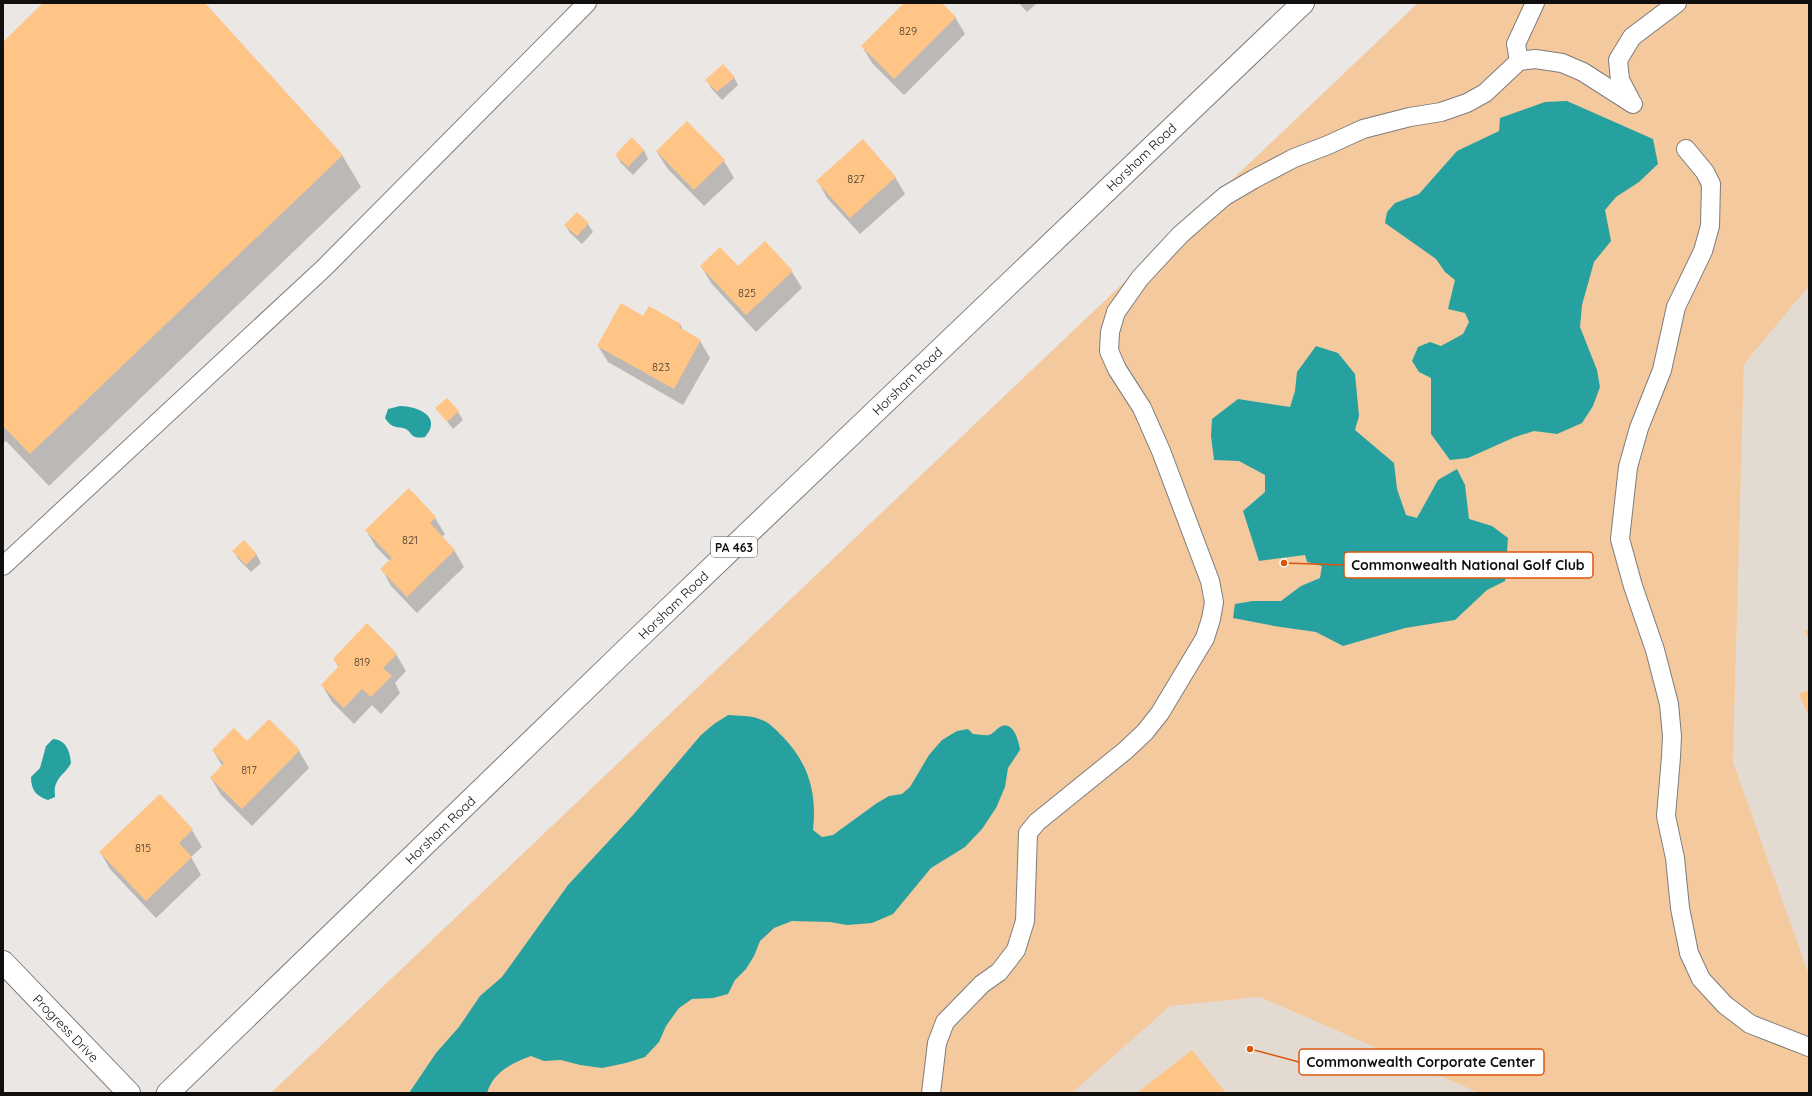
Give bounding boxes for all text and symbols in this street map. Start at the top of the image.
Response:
house number: 829 [899,24,917,38]
street label: Horsham Road [1103,120,1179,194]
house number: 827 [847,172,865,186]
house number: 825 [738,286,756,300]
street label: Horsham Road [869,344,945,418]
house number: 823 [652,360,670,374]
house number: 821 [402,533,418,547]
road number: PA 463 [711,537,757,557]
callout: Commonwealth National Golf Club [1344,552,1593,578]
text: Commonwealth National Golf Club [1351,556,1585,574]
street label: Horsham Road [635,568,711,642]
house number: 819 [354,655,370,669]
house number: 817 [241,763,257,777]
street label: Horsham Road [402,793,478,867]
house number: 815 [135,841,151,855]
street label: Progress Drive [30,991,102,1065]
callout: Commonwealth Corporate Center [1299,1049,1544,1075]
text: Commonwealth Corporate Center [1307,1053,1535,1071]

